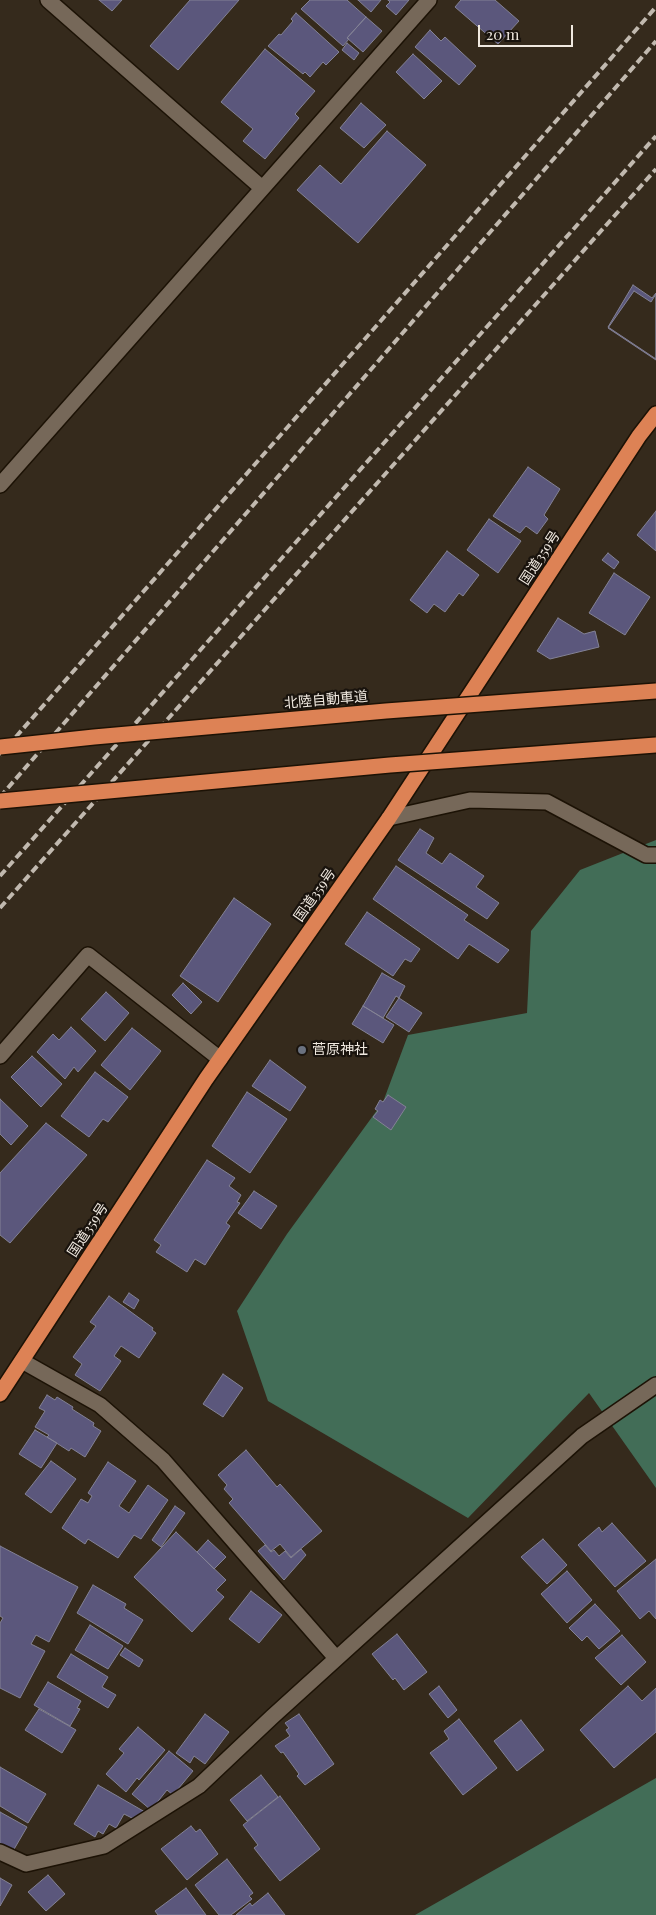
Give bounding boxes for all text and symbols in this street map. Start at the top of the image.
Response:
scale bar [481,15,576,47]
text: 20 m [486,24,519,44]
street label: 国道359号 [516,528,564,588]
street label: 北陸自動車道 [283,688,369,712]
street label: 国道359号 [291,865,339,925]
place label: 菅原神社 [312,1042,368,1058]
marker: 菅原神社 [296,1044,308,1056]
street label: 国道359号 [64,1200,112,1260]

